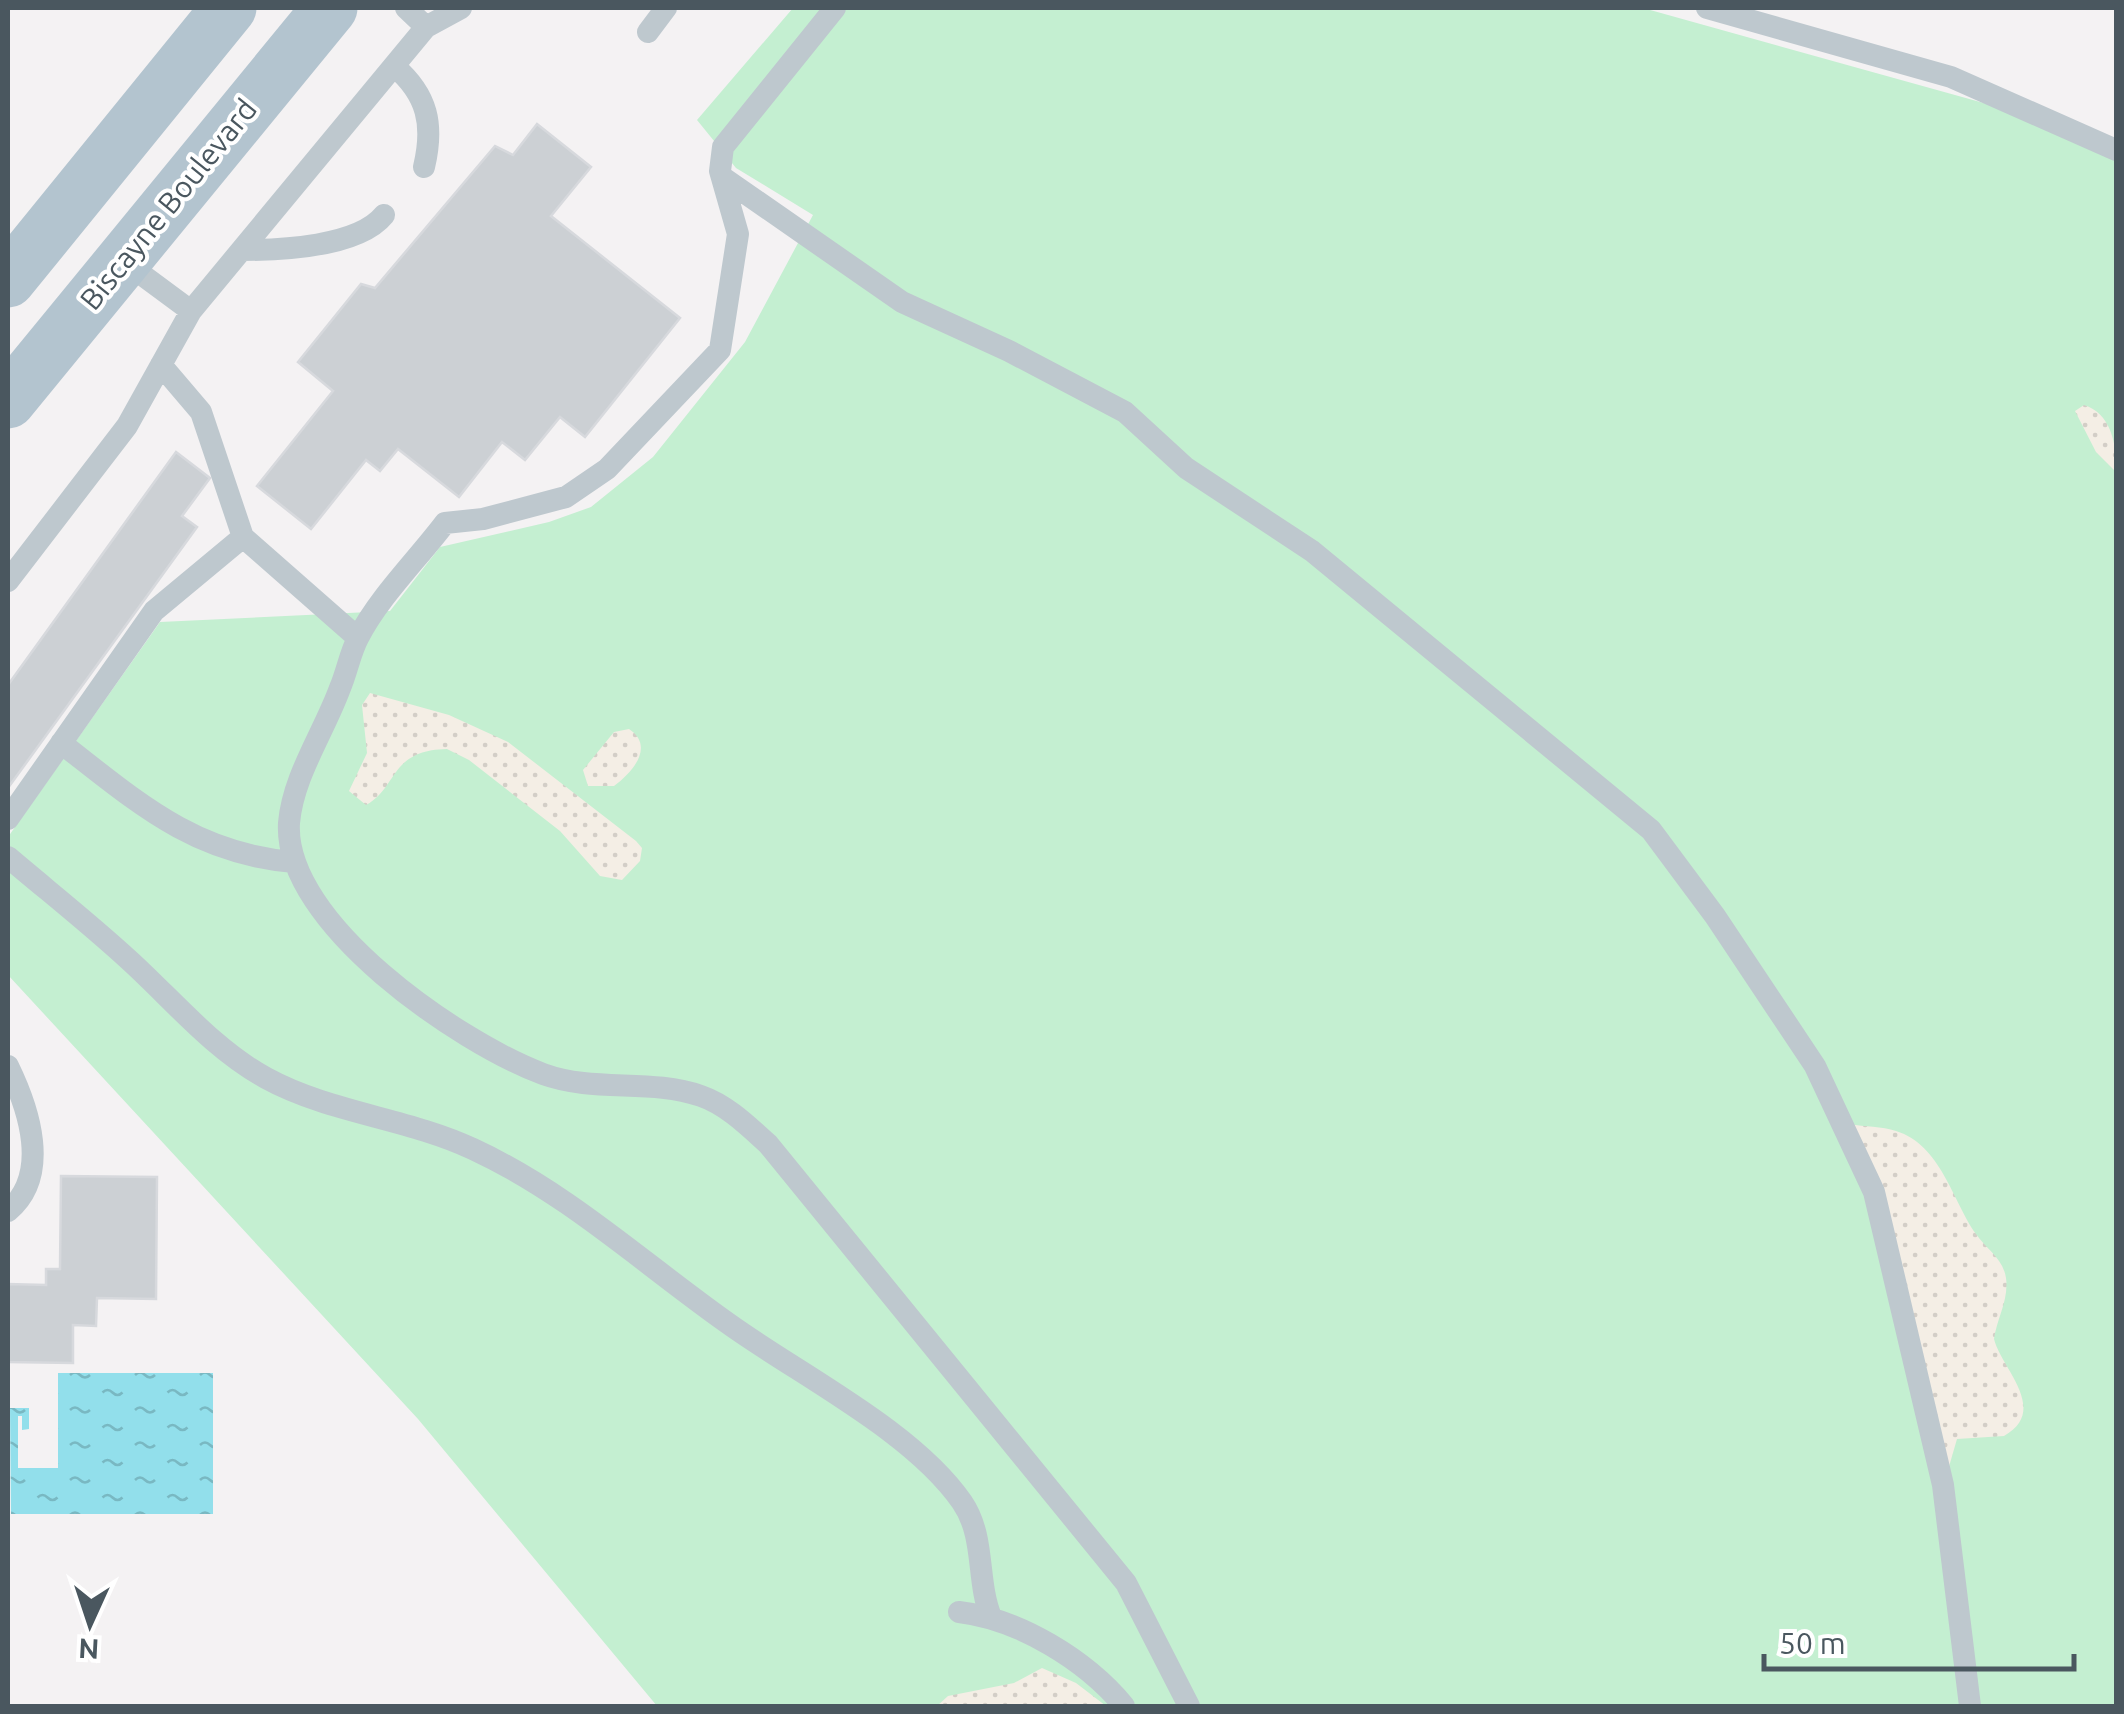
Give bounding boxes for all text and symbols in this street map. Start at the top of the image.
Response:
street label: Biscayne Boulevard [73,92,263,316]
north arrow [40,1574,140,1674]
scale bar [1764,1609,2074,1671]
text: 50 m [1779,1626,1846,1660]
text: N [77,1633,100,1665]

